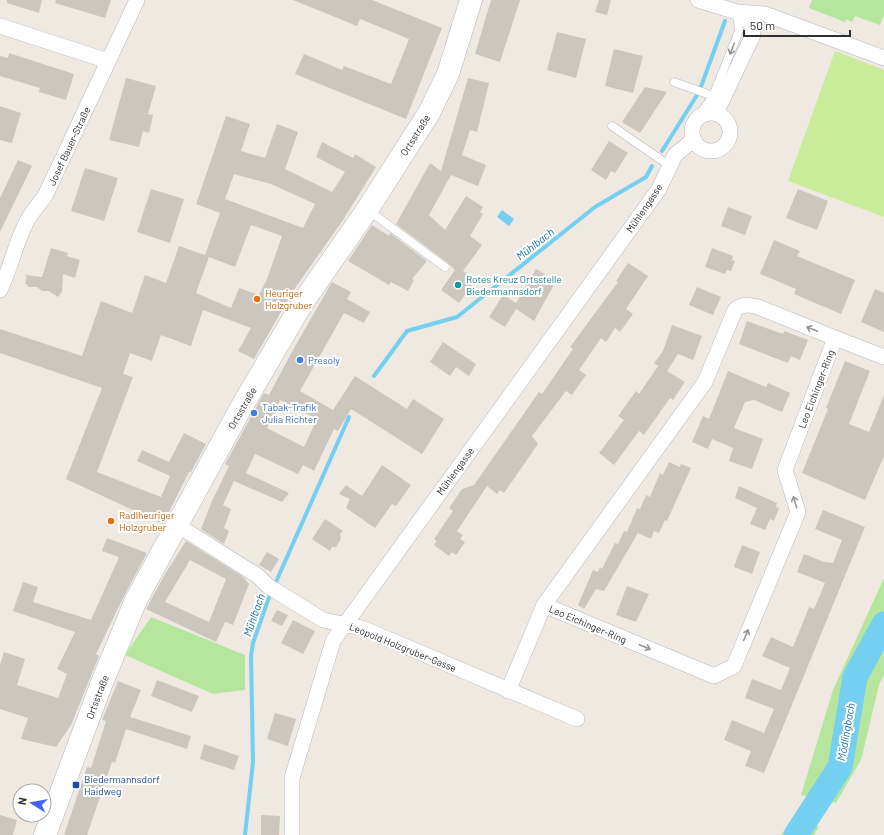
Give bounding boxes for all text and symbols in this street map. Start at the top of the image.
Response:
scale bar [744,12,850,38]
text: 50 m [750,18,775,32]
one-way arrow [728,43,735,55]
street label: Josef Bauer-Straße [45,105,93,187]
street label: Ortsstraße [398,112,432,158]
street label: Mühlengasse [623,181,665,235]
water label: Mühlbach [513,225,556,262]
place label: Rotes Kreuz Ortsstelle Biedermannsdorf [466,273,562,297]
marker: Rotes Kreuz Ortsstelle Biedermannsdorf [453,280,463,290]
place label: Heuriger Holzgruber [265,287,313,311]
marker: Heuriger Holzgruber [252,294,262,304]
one-way arrow [806,325,818,332]
street label: Leo Eichinger-Ring [795,348,837,430]
place label: Presoly [308,354,340,366]
marker: Presoly [295,355,305,365]
street label: Ortsstraße [225,385,259,431]
place label: Tabak-Trafik Julia Richter [262,401,317,425]
marker: Tabak-Trafik Julia Richter [249,408,259,418]
street label: Mühlengasse [434,445,476,497]
one-way arrow [791,496,798,509]
place label: Radlheuriger Holzgruber [119,509,175,533]
marker: Radlheuriger Holzgruber [106,516,116,526]
water label: Mühlbach [240,591,267,638]
street label: Leo Eichinger-Ring [547,602,629,646]
street label: Leopold Holzgruber-Gasse [348,620,458,674]
one-way arrow [743,630,751,642]
one-way arrow [638,644,650,651]
street label: Ortsstraße [83,673,111,721]
water label: Mödlingbach [834,702,857,762]
place label: Biedermannsdorf Haidweg [84,773,160,797]
marker: Biedermannsdorf Haidweg [71,780,81,790]
north arrow [12,783,52,823]
text: N [15,796,29,806]

